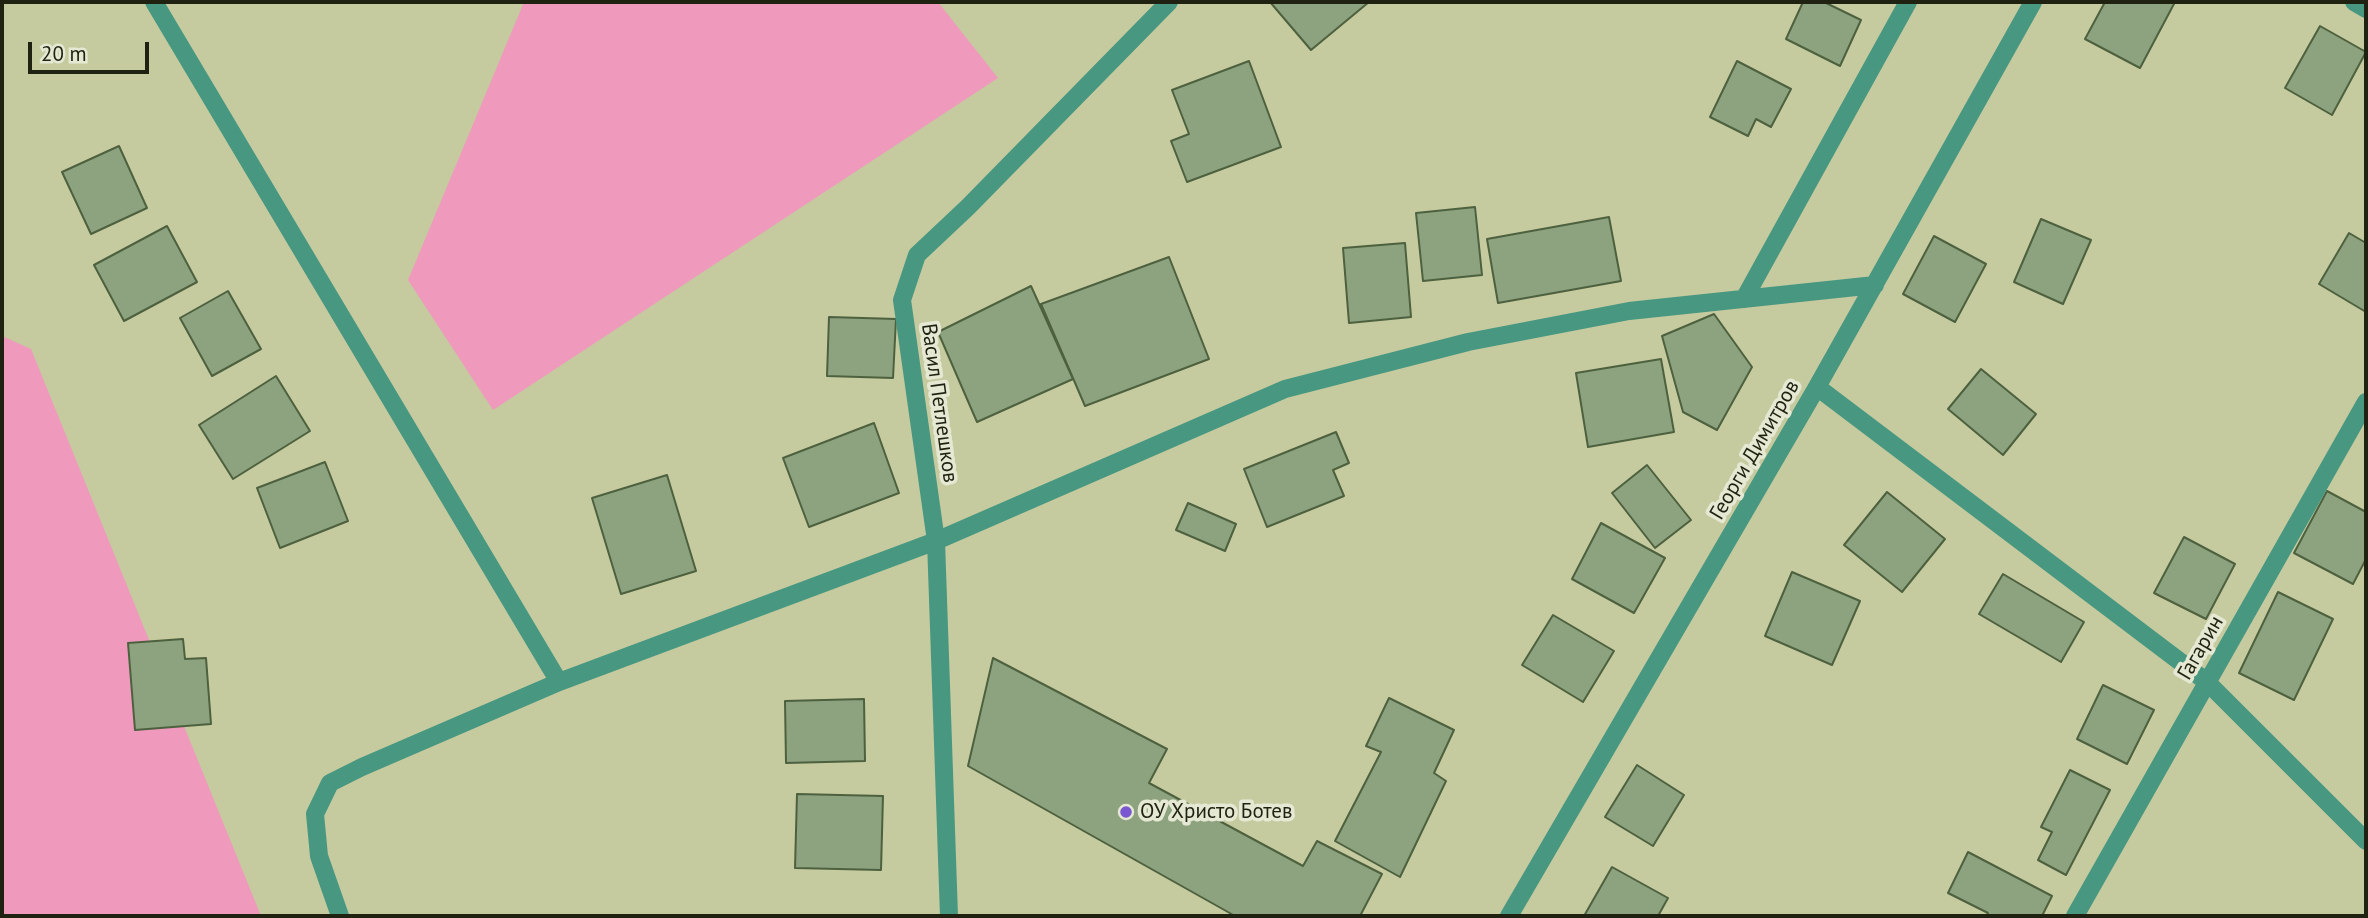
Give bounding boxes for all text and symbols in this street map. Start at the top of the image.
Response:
scale bar [32,28,152,72]
text: 20 m [41,40,87,67]
street label: Васил Петлешков [915,322,963,484]
street label: Георги Димитров [1705,376,1805,524]
street label: Гагарин [2173,612,2229,684]
place label: ОУ Христо Ботев [1140,799,1293,825]
marker: ОУ Христо Ботев [1118,804,1134,820]

